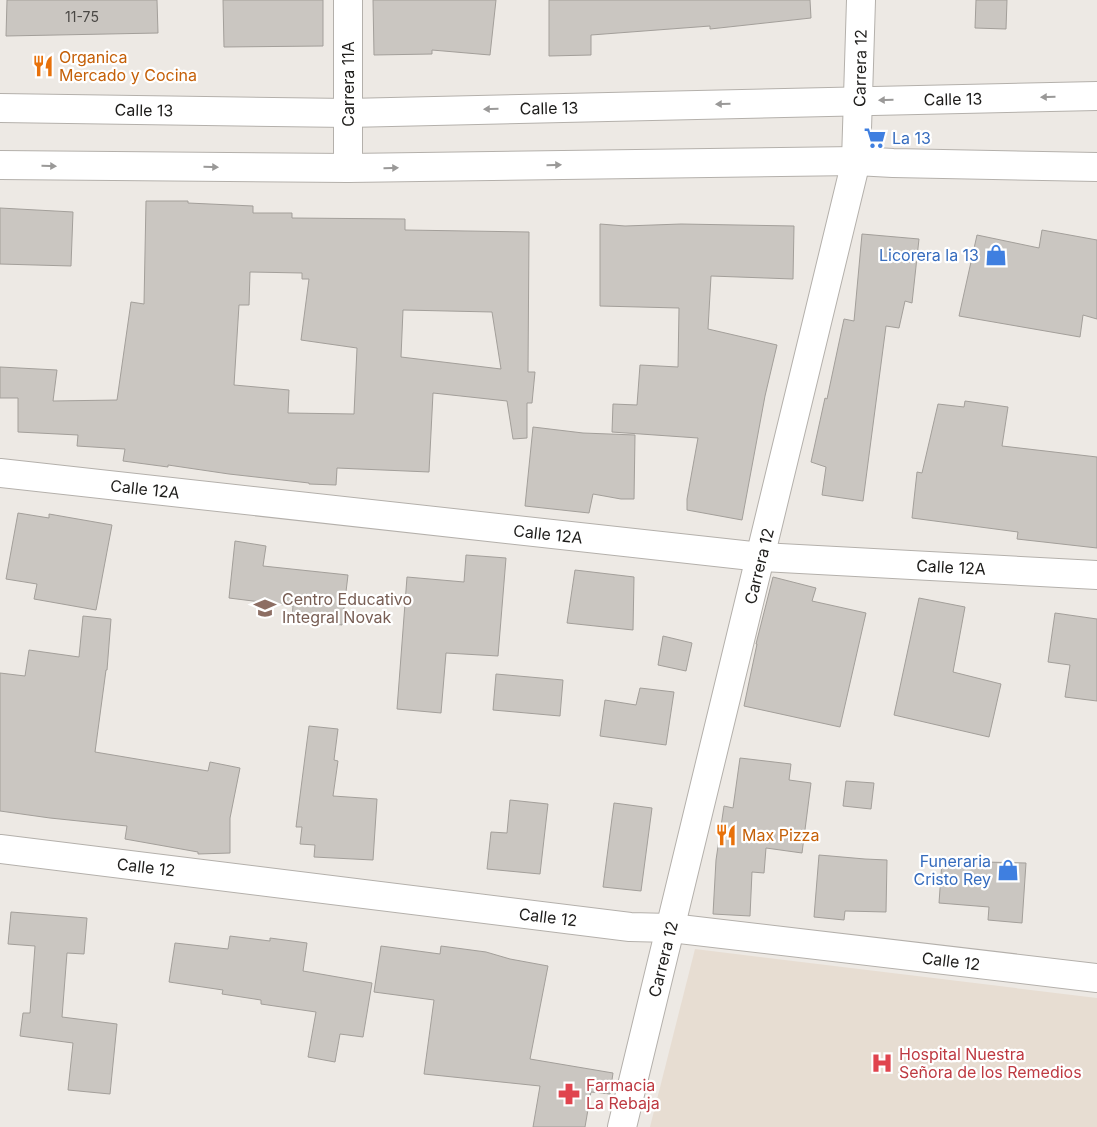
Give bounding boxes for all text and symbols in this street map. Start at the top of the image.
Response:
house number: 11-75 [65,8,99,25]
street label: Carrera 12 [849,29,871,107]
street label: Carrera 11A [338,41,358,127]
place label: Organica Mercado y Cocina [59,47,197,85]
restaurant icon: Organica Mercado y Cocina [30,53,56,79]
street label: Calle 13 [924,88,982,110]
one-way arrow [1040,93,1056,101]
street label: Calle 13 [520,97,578,119]
one-way arrow [878,97,894,105]
street label: Calle 13 [115,99,173,121]
one-way arrow [715,100,731,108]
one-way arrow [483,106,499,114]
supermarket icon: La 13 [862,125,888,151]
place label: La 13 [892,128,931,148]
one-way arrow [546,161,562,169]
one-way arrow [41,162,57,170]
one-way arrow [203,163,219,171]
one-way arrow [383,164,399,172]
shop icon: Licorera la 13 [983,242,1009,268]
place label: Licorera la 13 [879,245,979,265]
street label: Calle 12A [109,475,181,503]
street label: Calle 12A [512,520,584,548]
street label: Carrera 12 [740,526,778,606]
street label: Calle 12A [916,555,986,579]
place label: Centro Educativo Integral Novak [282,589,412,627]
school or university icon: Centro Educativo Integral Novak [252,595,278,621]
restaurant icon: Max Pizza [713,822,739,848]
place label: Max Pizza [742,825,819,845]
place label: Funeraria Cristo Rey [913,851,991,889]
street label: Calle 12 [116,854,176,880]
shop icon: Funeraria Cristo Rey [995,857,1021,883]
street label: Calle 12 [518,904,578,930]
street label: Carrera 12 [644,919,682,999]
street label: Calle 12 [921,948,981,974]
place label: Hospital Nuestra Señora de los Remedios [899,1044,1082,1082]
hospital icon: Hospital Nuestra Señora de los Remedios [869,1050,895,1076]
place label: Farmacia La Rebaja [586,1075,660,1113]
pharmacy icon: Farmacia La Rebaja [556,1081,582,1107]

